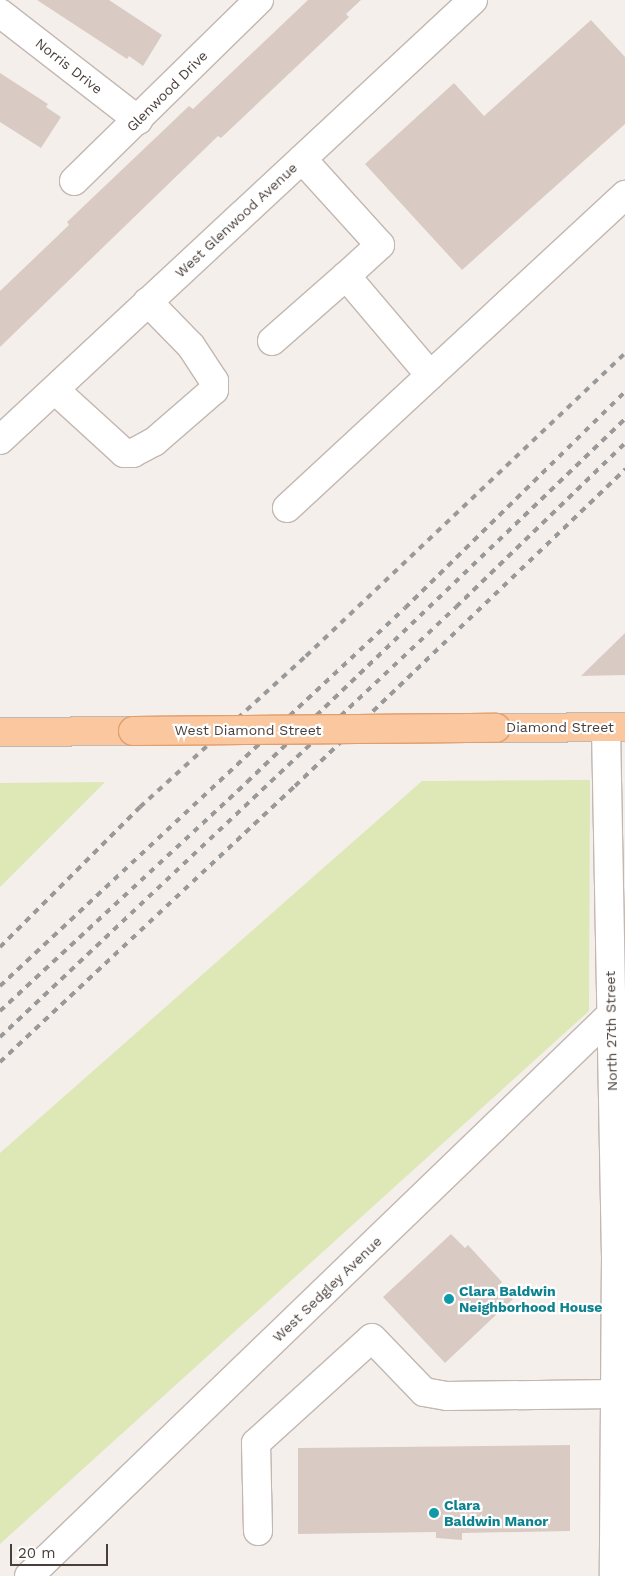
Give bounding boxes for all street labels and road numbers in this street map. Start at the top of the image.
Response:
street label: Norris Drive [32,35,106,97]
street label: Glenwood Drive [123,47,211,135]
street label: West Glenwood Avenue [171,159,301,281]
street label: Diamond Street [506,719,614,735]
street label: West Diamond Street [175,722,321,738]
street label: North 27th Street [602,971,620,1091]
street label: West Sedgley Avenue [269,1232,385,1346]

